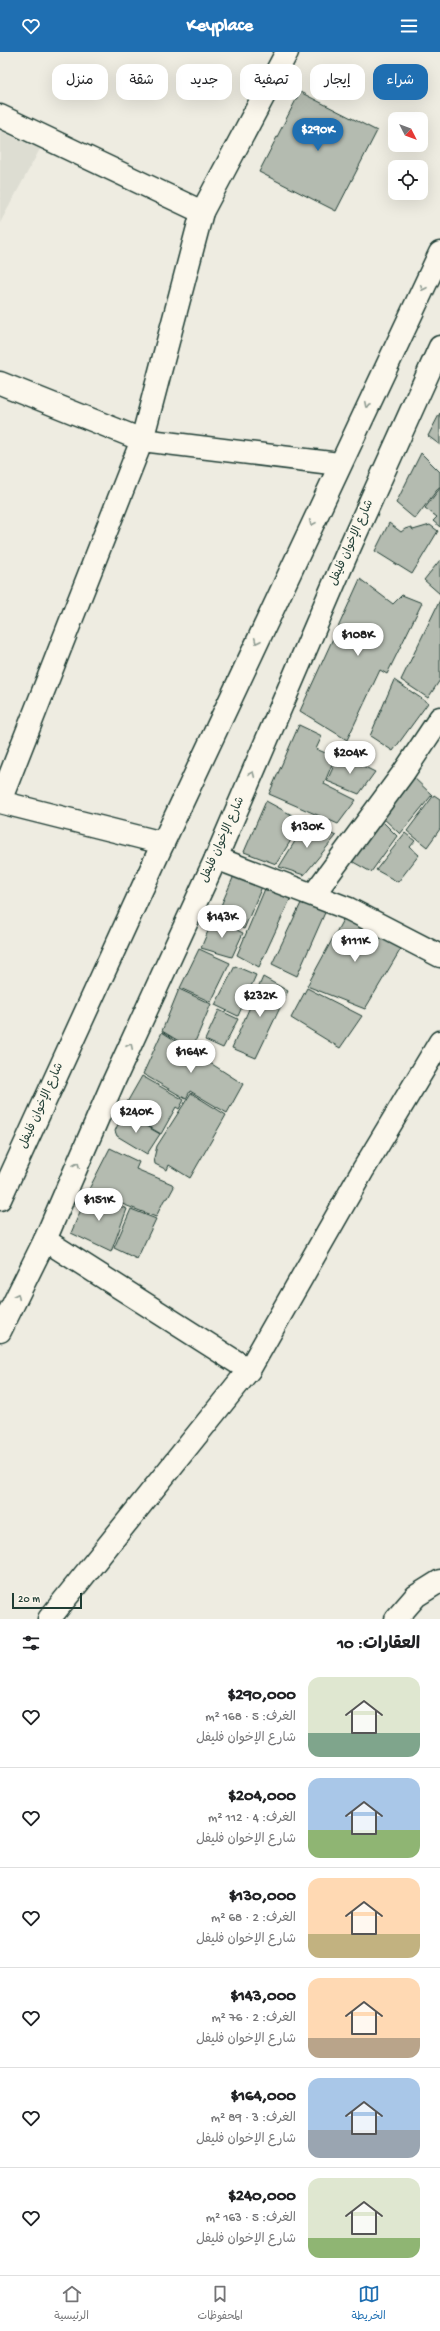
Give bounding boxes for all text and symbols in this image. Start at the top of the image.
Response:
icon: heart [20,15,42,37]
icon: menu [398,15,420,37]
text: Keyplace [187,16,253,37]
chip: منزل [52,64,108,100]
chip: شقة [116,64,168,100]
chip: جديد [176,64,232,100]
chip: تصفية [240,64,302,100]
chip: إيجار [310,64,365,100]
chip: شراء [373,64,428,100]
north arrow [388,112,428,152]
map controls [388,112,428,200]
pin: $290K [290,118,346,152]
text: $290K [301,123,335,138]
button: locate [388,160,428,200]
one-way arrow [420,284,428,291]
one-way arrow [365,401,372,409]
street label: شارع الإخوان فليفل [326,498,377,588]
one-way arrow [309,518,317,526]
pin: $108K [330,623,386,657]
text: $108K [342,628,374,643]
one-way arrow [254,636,262,644]
pin: $204K [322,741,378,775]
text: $204K [334,746,366,761]
one-way arrow [247,771,255,778]
street label: شارع الإخوان فليفل [197,795,248,885]
pin: $130K [279,815,335,849]
text: $130K [291,820,323,835]
pin: $143K [194,905,250,939]
text: $143K [206,910,238,925]
pin: $111K [327,929,383,963]
text: $111K [341,934,369,949]
pin: $232K [232,984,288,1018]
text: $232K [244,989,276,1004]
pin: $164K [163,1040,219,1074]
one-way arrow [125,1043,133,1050]
text: $164K [176,1045,207,1060]
street label: شارع الإخوان فليفل [16,1061,67,1151]
pin: $240K [108,1100,164,1134]
text: $240K [120,1105,152,1120]
one-way arrow [73,1161,81,1168]
pin: $151K [71,1188,127,1222]
text: $151K [84,1193,114,1208]
one-way arrow [12,1292,20,1300]
scale bar [12,1591,82,1610]
text: 20 m [18,1594,40,1606]
icon: filters [20,1632,42,1654]
text: العقارات: 10 [337,1635,420,1655]
text: $290,000 [228,1686,296,1706]
icon: home [340,1693,388,1741]
icon: heart [20,1706,42,1728]
text: الغرف: 5 · 168 m² [205,1710,296,1725]
text: شارع الإخوان فليفل [196,1731,296,1746]
text: $204,000 [228,1787,296,1807]
icon: home [340,1794,388,1842]
icon: heart [20,1807,42,1829]
text: الغرف: 4 · 112 m² [208,1811,296,1826]
text: شارع الإخوان فليفل [196,1832,296,1847]
text: $130,000 [229,1887,296,1907]
icon: home [340,1894,388,1942]
icon: heart [20,1907,42,1929]
text: الغرف: 2 · 68 m² [211,1911,296,1926]
text: شارع الإخوان فليفل [196,1932,296,1947]
text: $143,000 [230,1987,296,2007]
icon: home [340,1994,388,2042]
icon: heart [20,2007,42,2029]
text: الغرف: 2 · 76 m² [211,2011,296,2026]
text: شارع الإخوان فليفل [196,2032,296,2047]
text: $164,000 [231,2087,296,2107]
icon: home [340,2094,388,2142]
icon: heart [20,2107,42,2129]
text: الغرف: 3 · 89 m² [211,2111,296,2126]
text: شارع الإخوان فليفل [196,2132,296,2147]
text: $240,000 [228,2187,296,2207]
icon: home [340,2194,388,2242]
icon: heart [20,2207,42,2229]
text: الغرف: 5 · 163 m² [206,2211,296,2226]
text: شارع الإخوان فليفل [196,2232,296,2247]
tab: الرئيسية [54,2283,89,2325]
tab: المحفوظات [197,2283,243,2325]
tab: الخريطة [351,2283,386,2325]

